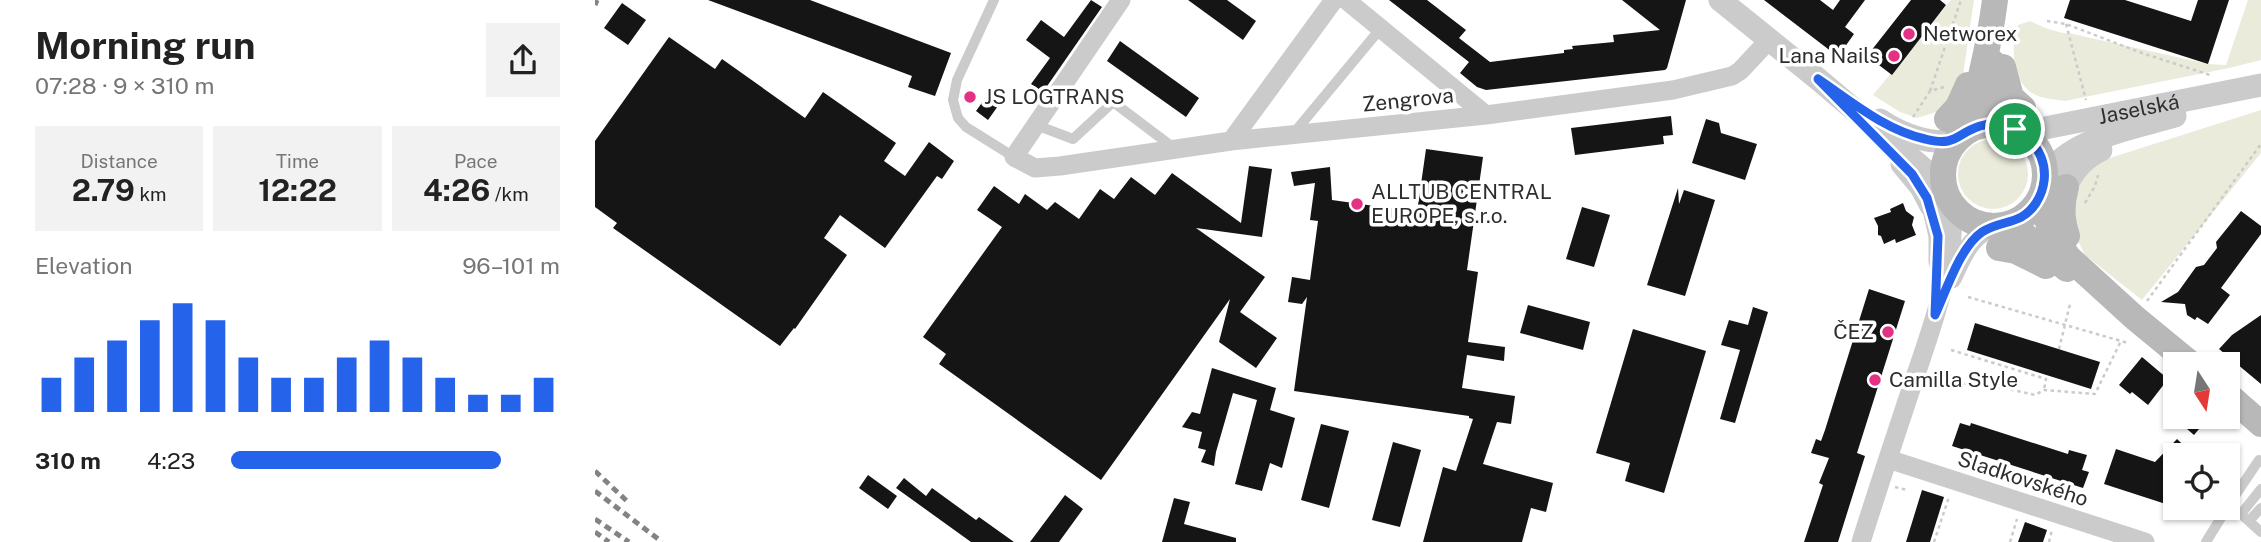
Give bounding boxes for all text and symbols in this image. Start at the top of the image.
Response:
place label: Networex [1923,21,2018,46]
text: Morning run [35,23,256,68]
button: share [486,23,560,97]
marker: Networex [1901,26,1917,42]
place label: Lana Nails [1778,43,1880,68]
marker: Lana Nails [1886,48,1902,64]
text: 07:28 · 9 × 310 m [35,72,214,99]
street label: Zengrova [1361,82,1455,117]
place label: JS LOGTRANS [984,84,1124,109]
marker: JS LOGTRANS [962,89,978,105]
street label: Jaselská [2096,89,2181,129]
pin [1985,99,2045,159]
icon: arrive [1996,110,2034,148]
text: Distance [81,150,158,172]
text: Time [276,150,319,172]
text: Pace [454,150,498,172]
text: 2.79 [72,172,135,208]
text: 12:22 [258,172,337,208]
text: 4:26 [423,172,490,208]
place label: ALLTUB CENTRAL EUROPE, s.r.o. [1371,179,1552,228]
text: km [135,183,167,205]
text: /km [490,183,529,205]
marker: ALLTUB CENTRAL EUROPE, s.r.o. [1349,196,1365,212]
text: Elevation [35,252,133,279]
text: 96–101 m [462,252,560,279]
place label: ČEZ [1833,319,1874,344]
marker: ČEZ [1880,324,1896,340]
north arrow [2163,352,2240,429]
map controls [2163,352,2240,520]
place label: Camilla Style [1889,367,2018,392]
marker: Camilla Style [1867,372,1883,388]
button: locate [2163,443,2240,520]
street label: Sladkovského [1955,446,2092,511]
text: 310 m [35,447,101,474]
text: 4:23 [147,447,195,474]

